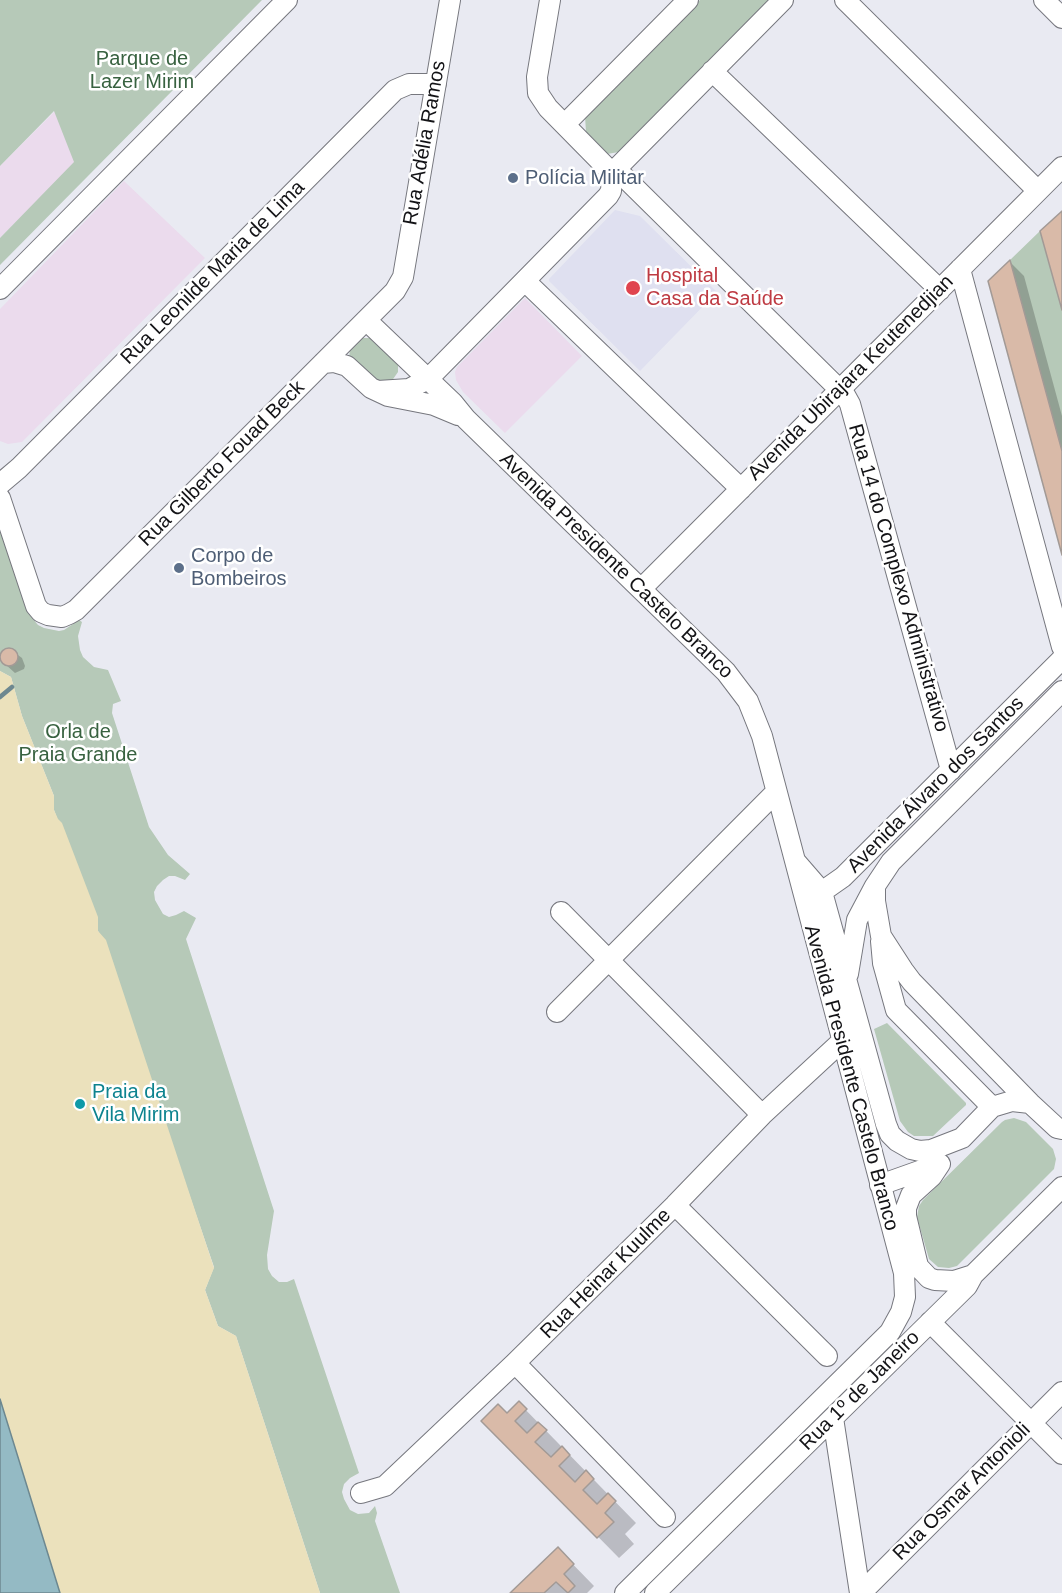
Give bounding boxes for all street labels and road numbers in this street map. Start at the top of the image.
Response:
street label: Rua Adélia Ramos [399,59,451,227]
street label: Rua Leonilde Maria de Lima [116,176,310,370]
street label: Avenida Ubirajara Keutenedjian [743,270,959,486]
street label: Rua Gilberto Fouad Beck [134,376,310,552]
street label: Rua 14 do Complexo Administrativo [842,421,954,735]
street label: Avenida Presidente Castelo Branco [494,448,738,684]
street label: Avenida Álvaro dos Santos [843,692,1029,878]
street label: Avenida Presidente Castelo Branco [799,923,903,1233]
street label: Rua Heinar Kuulme [536,1204,676,1344]
street label: Rua 1º de Janeiro [795,1326,925,1456]
street label: Rua Osmar Antonioli [888,1418,1036,1566]

